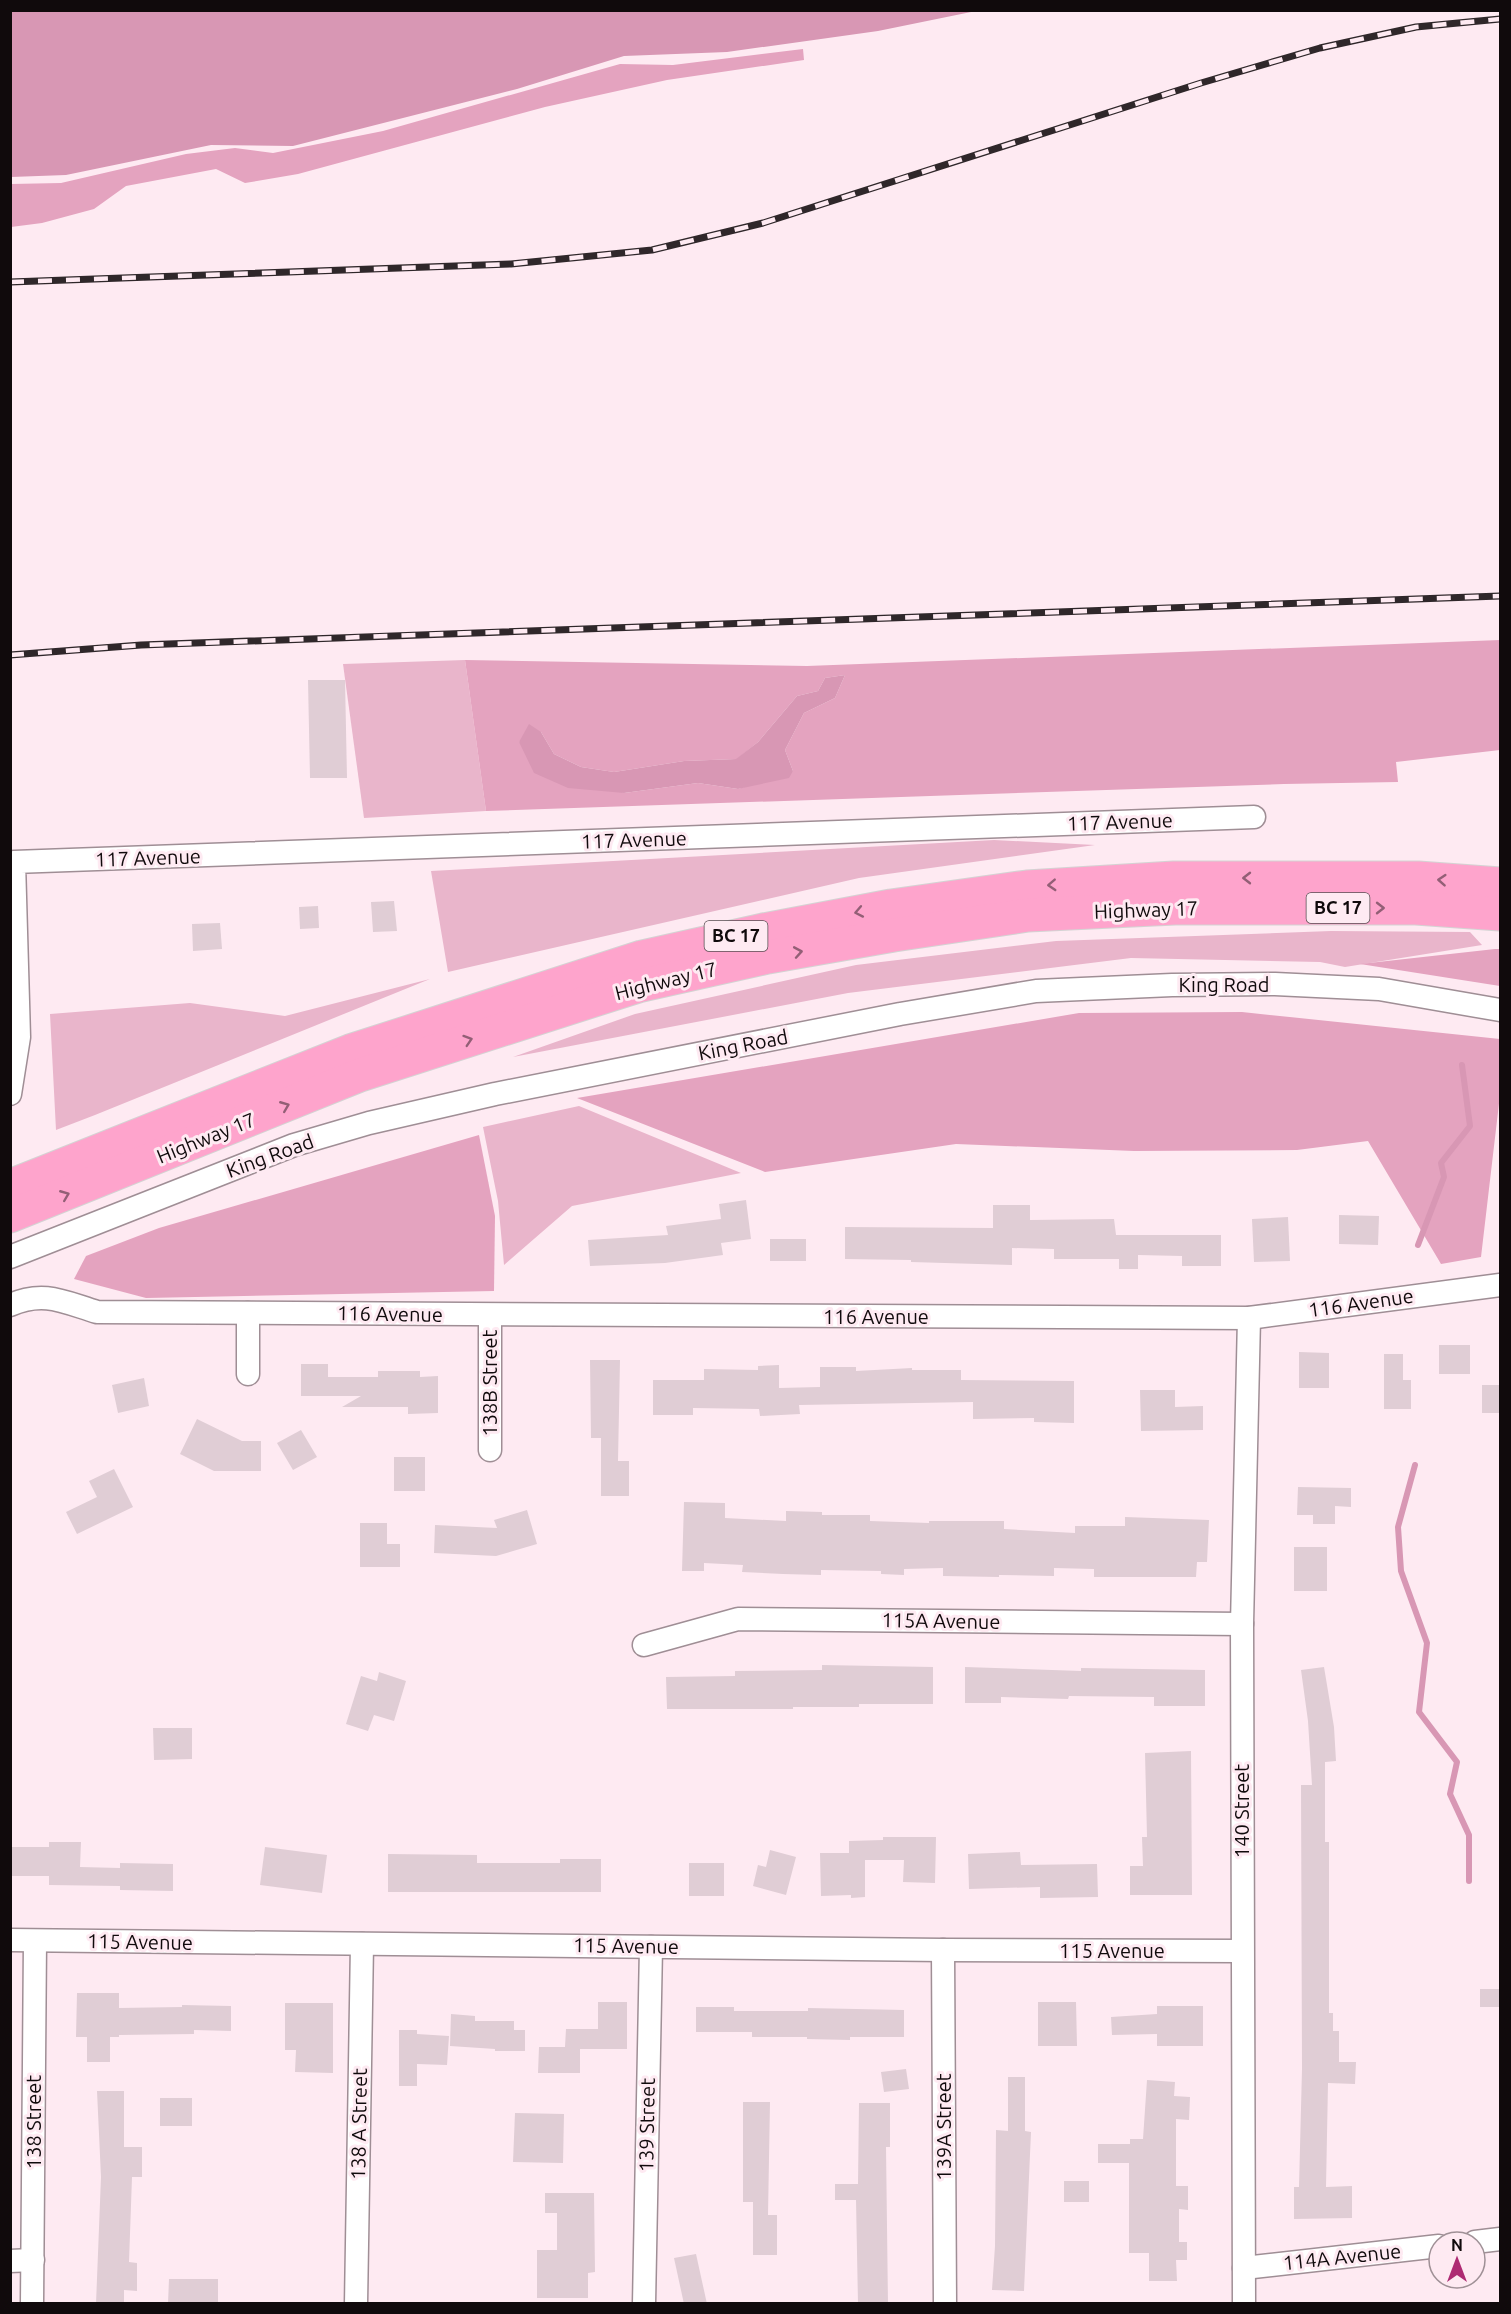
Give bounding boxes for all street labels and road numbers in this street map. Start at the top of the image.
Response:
street label: 117 Avenue [1067,808,1173,835]
street label: 117 Avenue [581,826,687,853]
street label: 117 Avenue [95,844,201,871]
road number: BC 17 [1306,893,1370,923]
street label: Highway 17 [1093,896,1198,923]
road number: BC 17 [704,921,768,951]
street label: Highway 17 [613,957,719,1004]
street label: King Road [1178,973,1270,996]
street label: King Road [696,1025,790,1064]
street label: Highway 17 [153,1107,258,1168]
street label: King Road [223,1129,317,1182]
street label: 116 Avenue [1307,1284,1415,1321]
street label: 116 Avenue [337,1301,443,1326]
street label: 116 Avenue [823,1305,929,1328]
street label: 138B Street [478,1329,501,1436]
street label: 115A Avenue [881,1608,1001,1633]
street label: 140 Street [1230,1764,1253,1858]
street label: 115 Avenue [87,1929,193,1954]
street label: 115 Avenue [573,1933,679,1958]
street label: 115 Avenue [1059,1939,1165,1962]
street label: 138 A Street [346,2068,371,2180]
street label: 139A Street [932,2073,955,2181]
street label: 138 Street [22,2075,45,2169]
street label: 139 Street [634,2078,659,2172]
street label: 114A Avenue [1282,2239,1402,2274]

